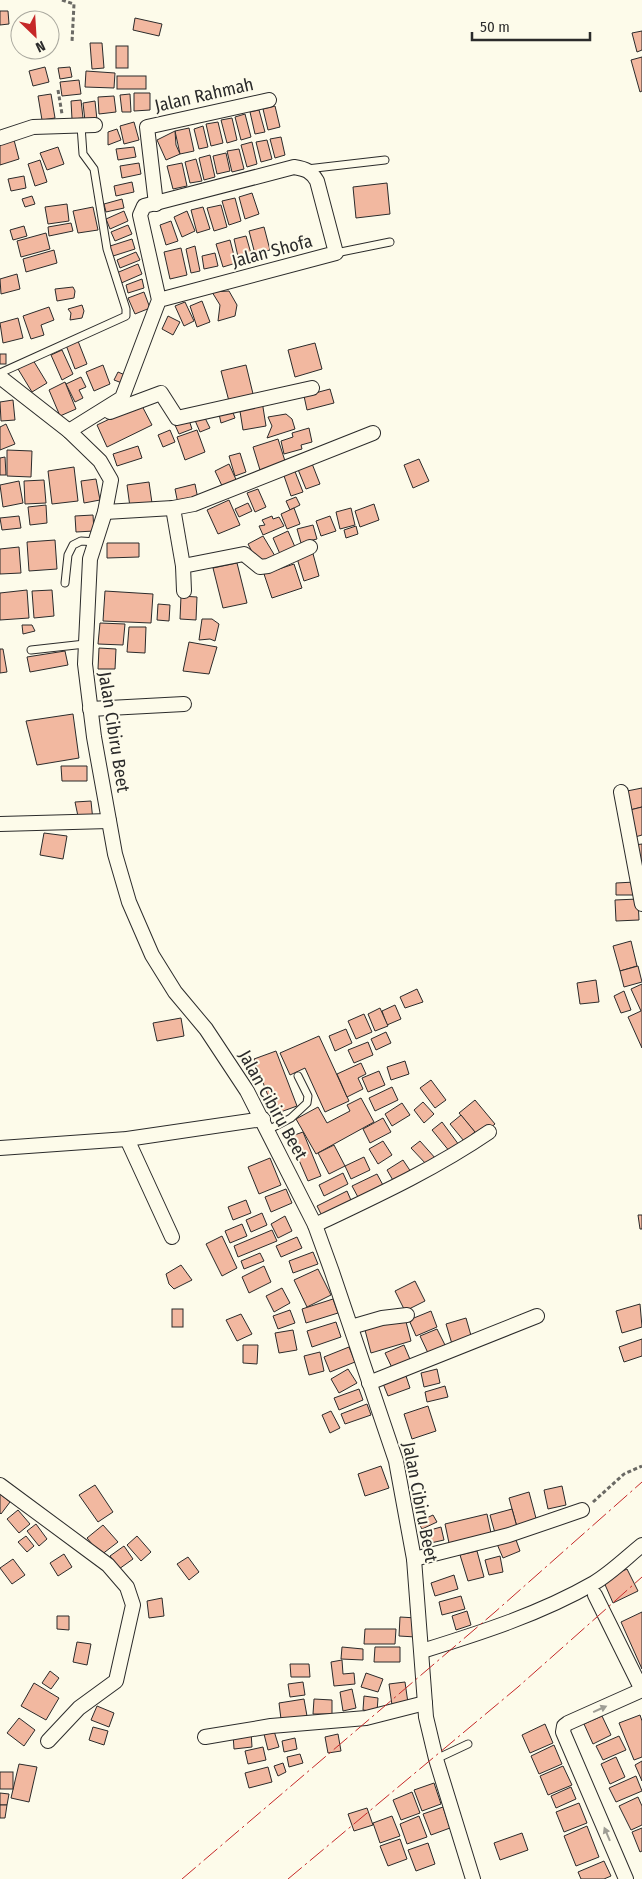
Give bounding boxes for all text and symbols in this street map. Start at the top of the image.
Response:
north arrow [10,10,60,60]
scale bar [472,10,590,42]
text: 50 m [480,18,510,36]
text: N [33,37,48,56]
street label: Jalan Rahmah [152,73,256,117]
street label: Jalan Shofa [229,230,315,272]
street label: Jalan Cibiru Beet [94,670,134,794]
street label: Jalan Cibiru Beet [234,1046,312,1164]
street label: Jalan Cibiru Beet [398,1440,442,1564]
one-way arrow [593,1704,607,1712]
one-way arrow [602,1827,610,1841]

